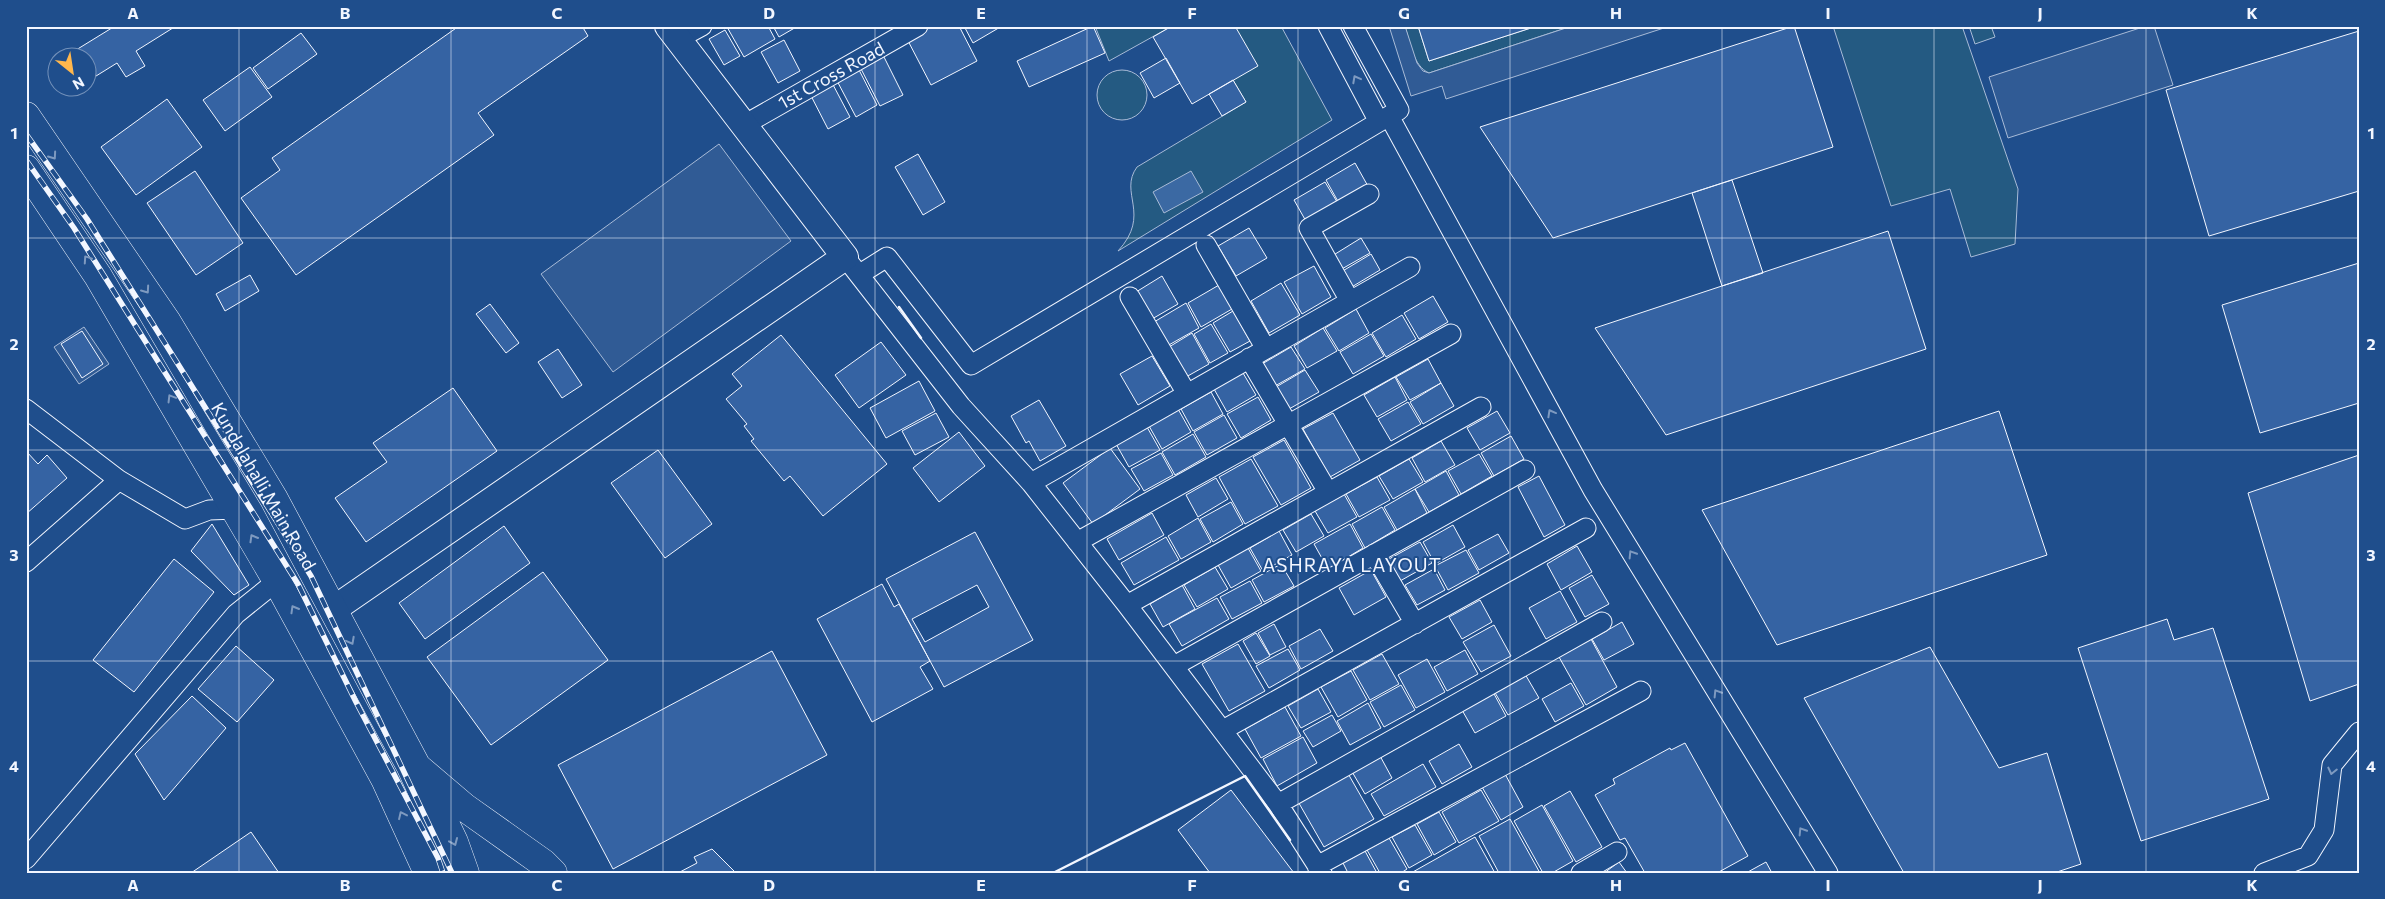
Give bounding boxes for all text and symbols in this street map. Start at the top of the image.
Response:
text: A [127,3,139,22]
text: B [340,3,351,22]
text: C [552,3,563,22]
text: D [763,3,775,22]
text: E [976,3,986,22]
text: F [1187,3,1197,22]
text: G [1398,3,1410,22]
text: H [1610,3,1622,22]
text: I [1825,3,1831,22]
text: J [2037,3,2043,22]
text: K [2246,3,2258,22]
street label: 1st Cross Road [774,37,888,113]
north arrow [48,48,98,98]
text: N [70,74,88,94]
one-way arrow [1352,76,1362,85]
text: 1 [10,123,18,142]
text: 1 [2367,123,2375,142]
one-way arrow [47,150,56,160]
one-way arrow [83,256,93,265]
one-way arrow [139,285,149,294]
text: 2 [9,334,19,353]
text: 2 [2366,334,2376,353]
one-way arrow [167,395,177,404]
street label: Kundalahalli Main Road [207,398,321,574]
one-way arrow [1547,410,1557,419]
one-way arrow [250,535,260,544]
text: 3 [9,545,19,564]
text: 3 [2366,545,2376,564]
one-way arrow [1629,551,1639,560]
district label: ASHRAYA LAYOUT [1262,553,1442,576]
one-way arrow [290,606,300,615]
one-way arrow [345,636,355,645]
one-way arrow [1714,689,1724,698]
text: 4 [9,756,19,775]
text: 4 [2366,756,2376,775]
one-way arrow [2327,767,2338,776]
one-way arrow [398,811,408,820]
one-way arrow [1799,828,1809,837]
one-way arrow [447,837,458,846]
text: A [127,875,139,894]
text: B [340,875,351,894]
text: C [552,875,563,894]
text: D [763,875,775,894]
text: E [976,875,986,894]
text: F [1187,875,1197,894]
text: G [1398,875,1410,894]
text: H [1610,875,1622,894]
text: I [1825,875,1831,894]
text: J [2037,875,2043,894]
text: K [2246,875,2258,894]

